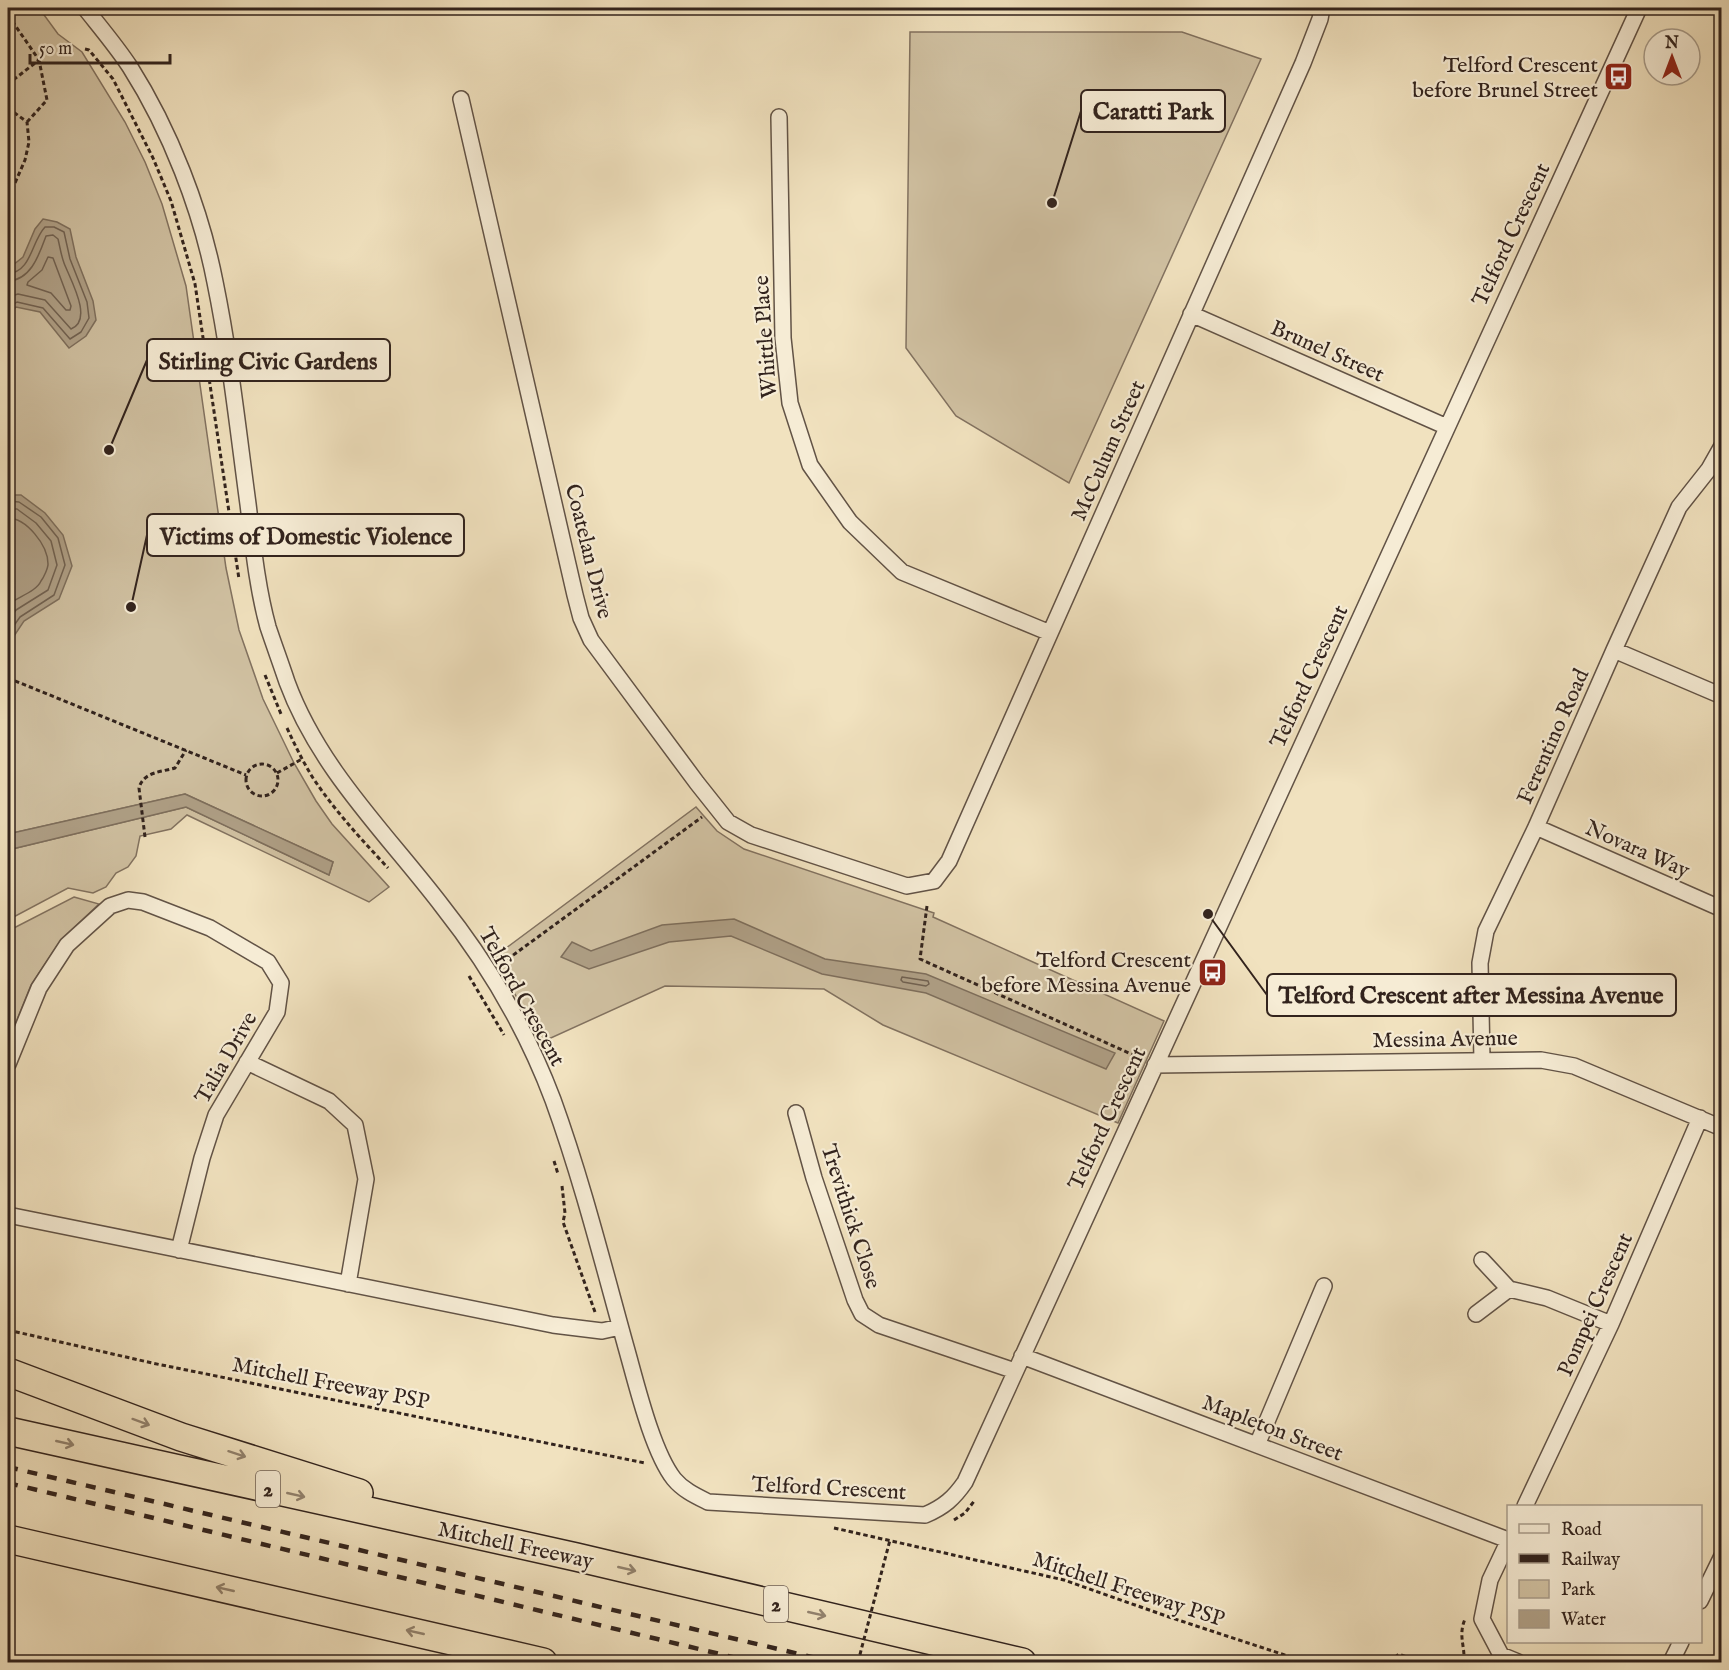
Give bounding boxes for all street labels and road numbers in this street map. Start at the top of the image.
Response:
street label: Telford Crescent [1466,158,1557,311]
street label: Whittle Place [748,274,784,399]
street label: Brunel Street [1266,314,1389,389]
street label: McCulum Street [1065,376,1152,525]
street label: Coatelan Drive [558,481,618,622]
street label: Telford Crescent [1264,600,1355,753]
street label: Ferentino Road [1511,665,1596,809]
street label: Novara Way [1581,814,1694,885]
street label: Telford Crescent [471,922,571,1072]
street label: Talia Drive [189,1007,264,1109]
street label: Messina Avenue [1372,1025,1518,1055]
street label: Telford Crescent [1062,1042,1153,1195]
street label: Trevithick Close [814,1141,887,1293]
street label: Pompei Crescent [1552,1228,1640,1381]
street label: Mitchell Freeway PSP [230,1351,432,1417]
street label: Mapleton Street [1198,1389,1347,1469]
road number: 2 [256,1471,280,1507]
street label: Telford Crescent [751,1471,907,1507]
street label: Mitchell Freeway [435,1516,596,1576]
street label: Mitchell Freeway PSP [1029,1546,1228,1634]
road number: 2 [764,1586,788,1622]

